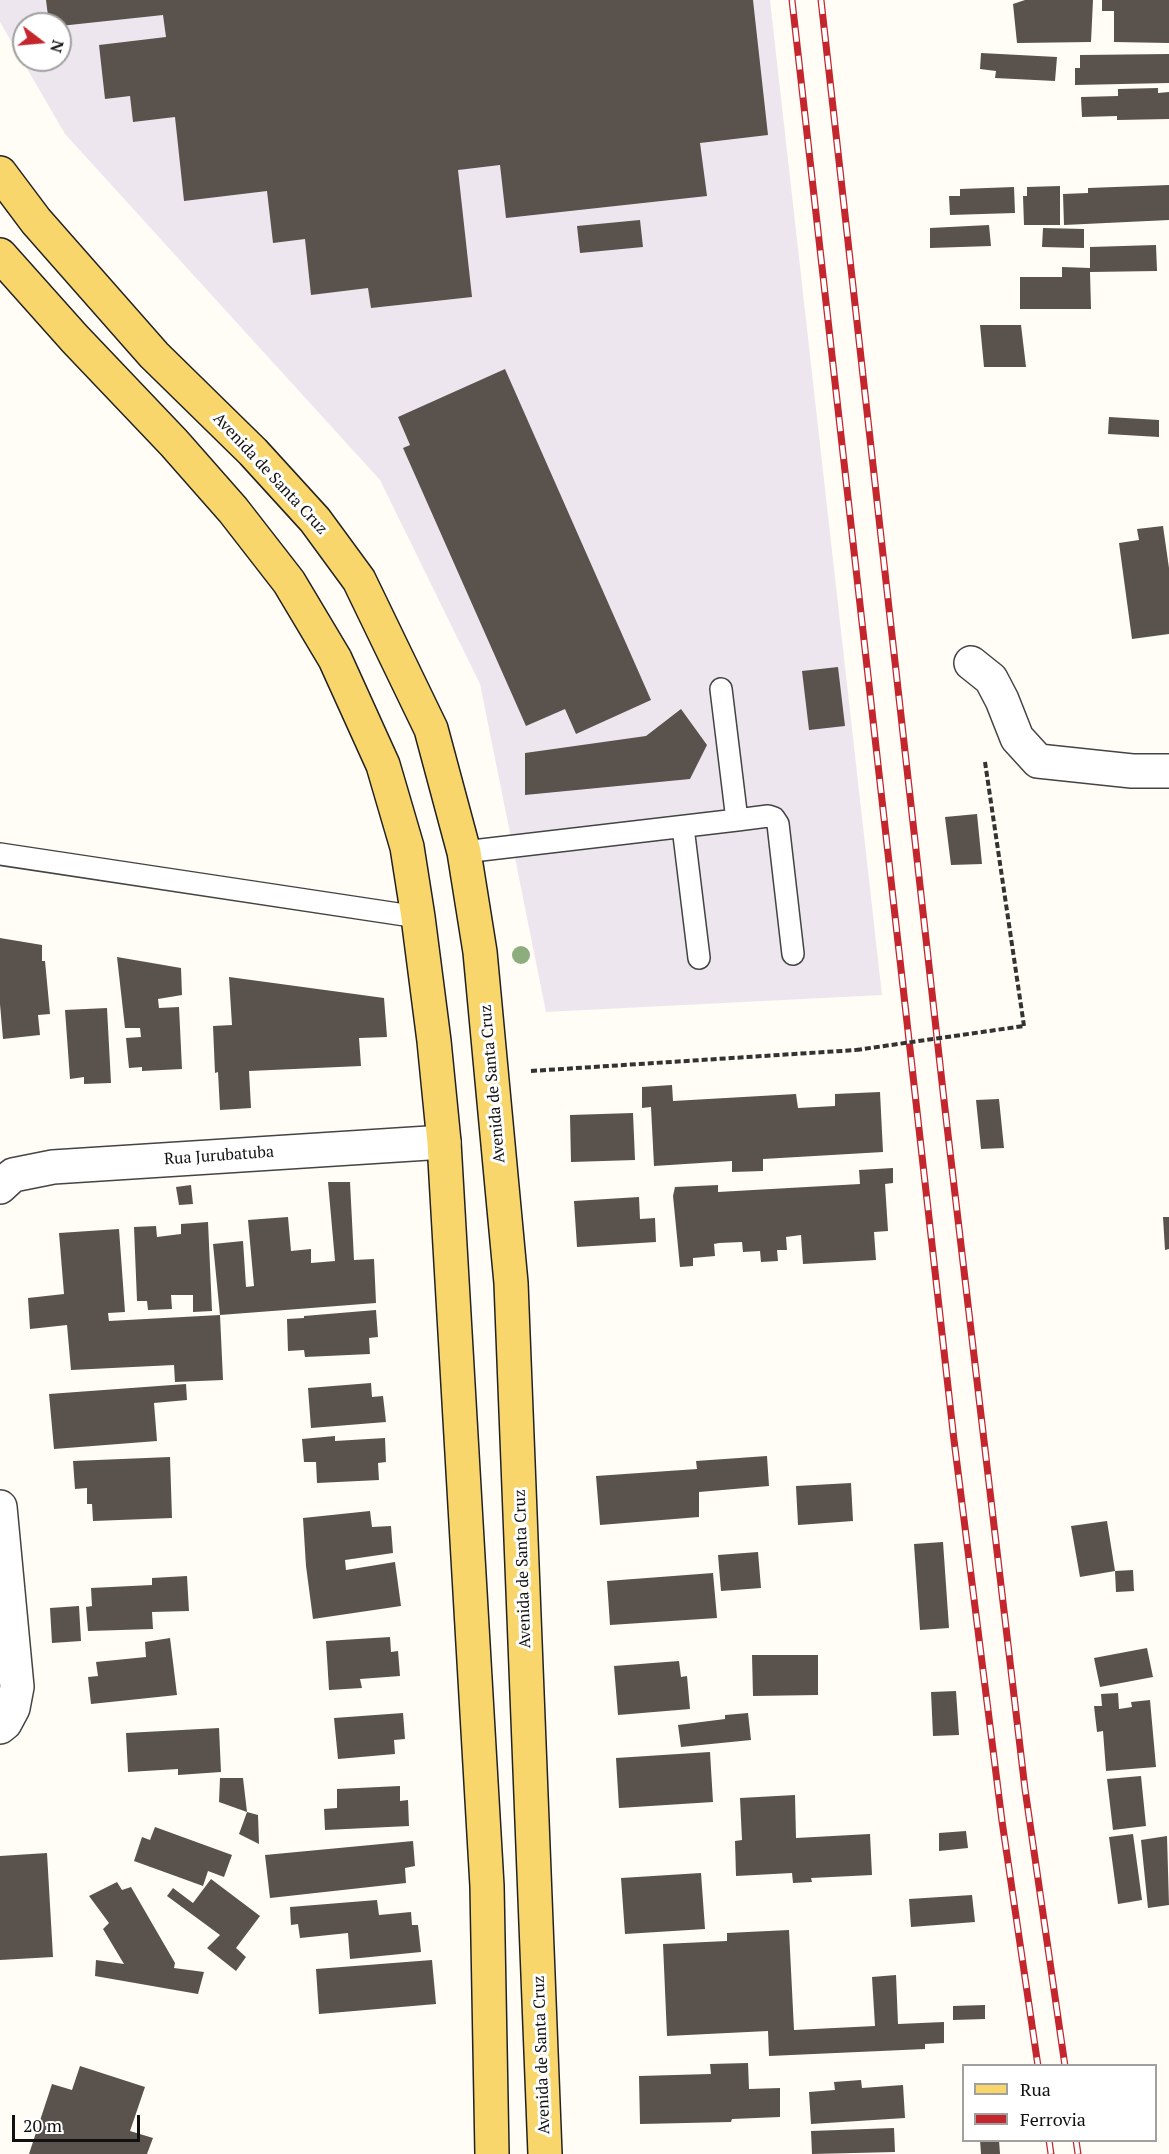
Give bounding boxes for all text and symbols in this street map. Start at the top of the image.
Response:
north arrow [12,12,72,72]
text: N [45,38,70,55]
street label: Avenida de Santa Cruz [209,409,331,539]
street label: Avenida de Santa Cruz [477,1004,509,1164]
street label: Rua Jurubatuba [163,1143,275,1169]
street label: Avenida de Santa Cruz [511,1489,535,1649]
street label: Avenida de Santa Cruz [530,1975,554,2135]
legend [962,2064,1157,2142]
text: Rua [1020,2077,1051,2101]
scale bar [15,2103,142,2141]
text: Ferrovia [1020,2107,1086,2131]
text: 20 m [23,2113,62,2137]

